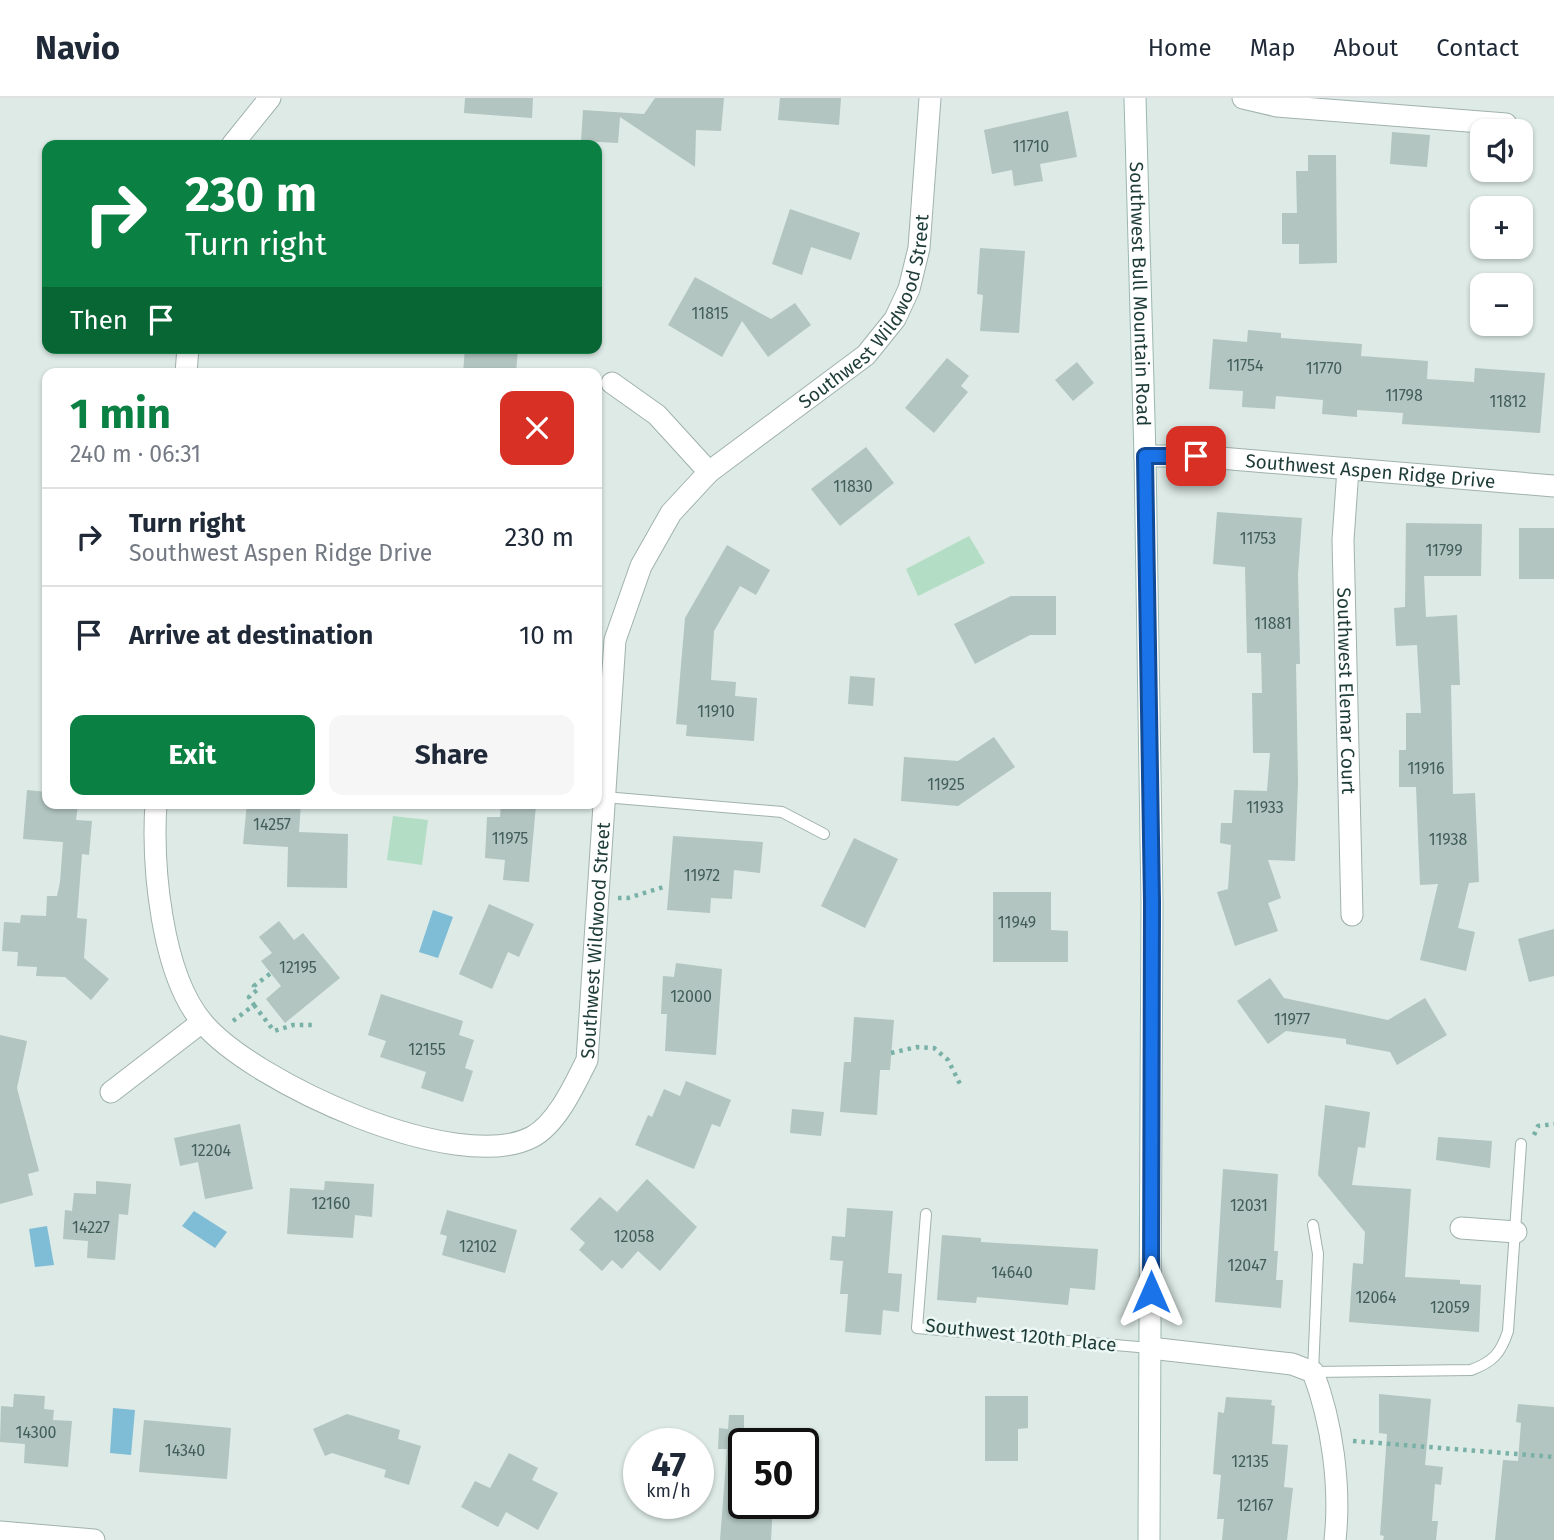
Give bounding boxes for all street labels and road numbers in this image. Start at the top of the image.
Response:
street label: Southwest Bull Mountain Road [1125,161,1156,427]
street label: Southwest Wildwood Street [794,213,933,413]
street label: Southwest Aspen Ridge Drive [1245,449,1496,493]
street label: Southwest Elemar Court [1333,587,1361,795]
street label: Southwest Wildwood Street [576,821,614,1059]
street label: Southwest 120th Place [924,1314,1118,1356]

